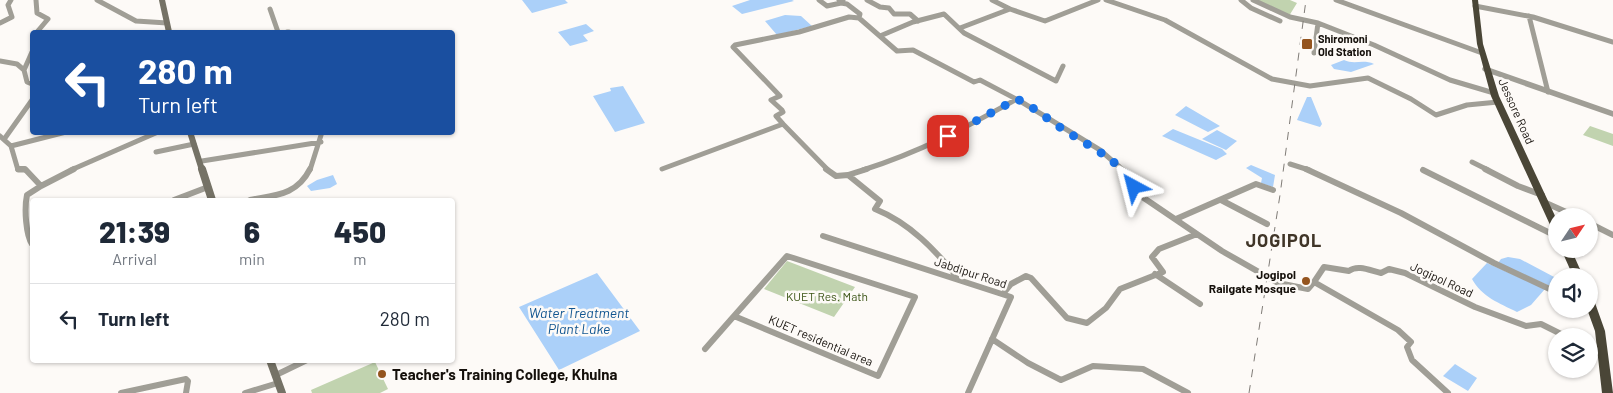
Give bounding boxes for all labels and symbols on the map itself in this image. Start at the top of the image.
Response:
place label: Shiromoni Old Station [1318,32,1371,58]
marker: Shiromoni Old Station [1300,37,1314,51]
street label: Jessore Road [1496,76,1538,146]
pin [927,115,969,157]
position arrow [1107,160,1159,212]
north arrow [1548,208,1598,258]
district label: JOGIPOL [1246,229,1322,251]
street label: Jabdipur Road [933,254,1009,290]
street label: Jogipol Road [1408,258,1476,300]
place label: Jogipol Railgate Mosque [1209,267,1296,295]
marker: Jogipol Railgate Mosque [1300,275,1312,287]
park label: KUET Res. Math [786,289,868,303]
water label: Water Treatment Plant Lake [529,304,629,337]
street label: KUET residential area [767,312,875,368]
place label: Teacher's Training College, Khulna [392,365,617,383]
marker: Teacher's Training College, Khulna [376,368,388,380]

